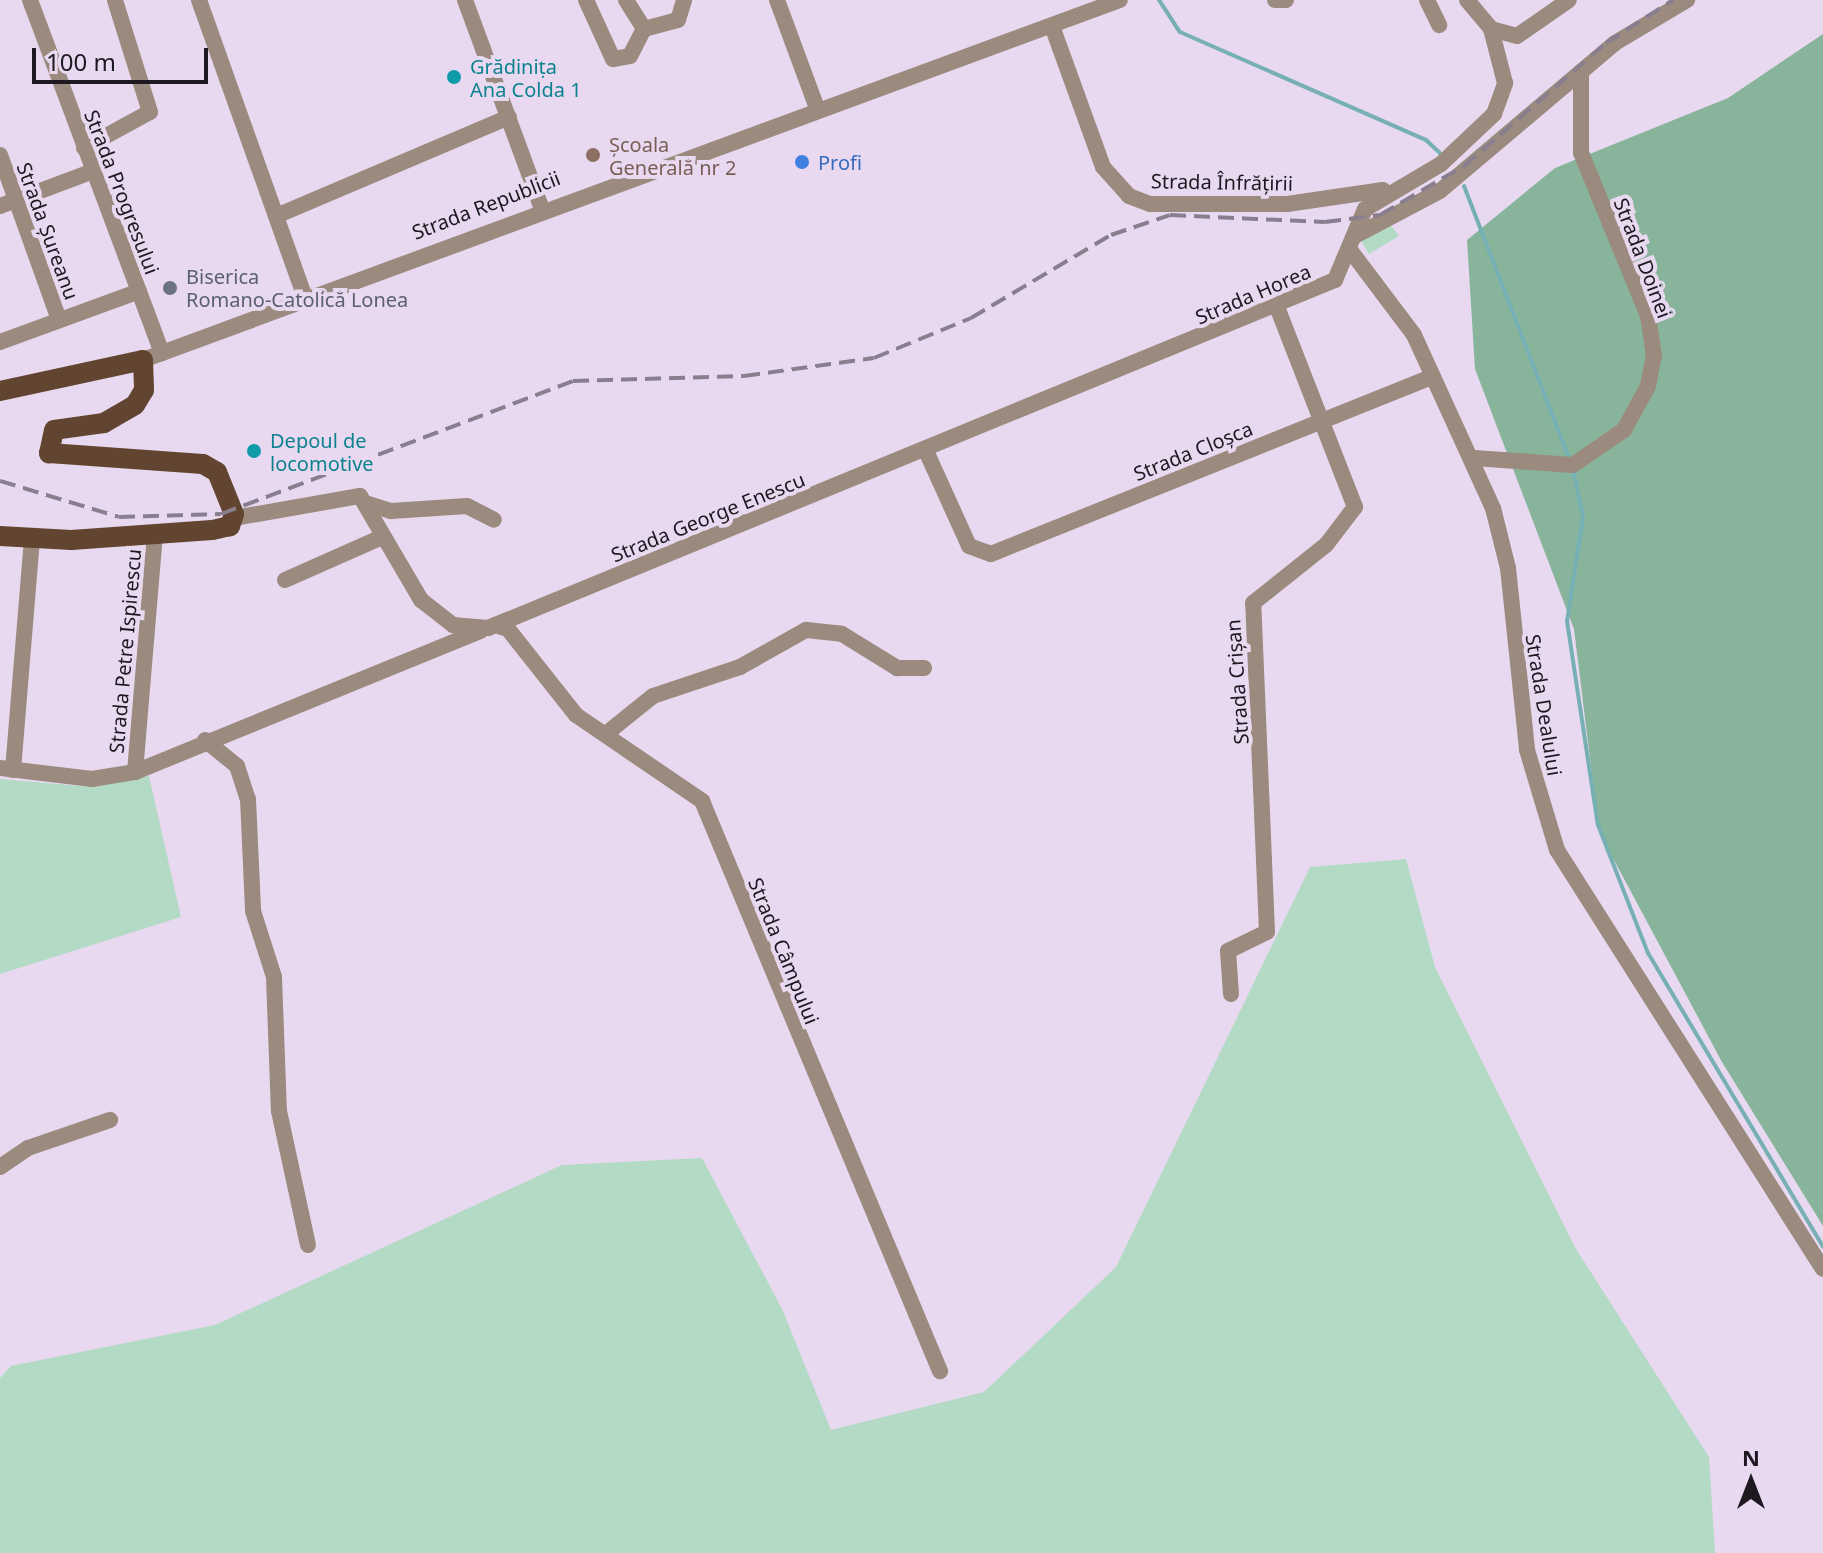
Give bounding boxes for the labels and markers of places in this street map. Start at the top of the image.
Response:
place label: Grădinița Ana Colda 1 [470,54,582,101]
marker: Grădinița Ana Colda 1 [445,68,463,86]
place label: Școala Generală nr 2 [609,132,736,179]
marker: Școala Generală nr 2 [584,146,602,164]
place label: Profi [818,150,862,174]
marker: Profi [793,153,811,171]
place label: Biserica Romano-Catolică Lonea [186,264,408,311]
marker: Biserica Romano-Catolică Lonea [161,279,179,297]
place label: Depoul de locomotive [270,428,374,475]
marker: Depoul de locomotive [245,442,263,460]

